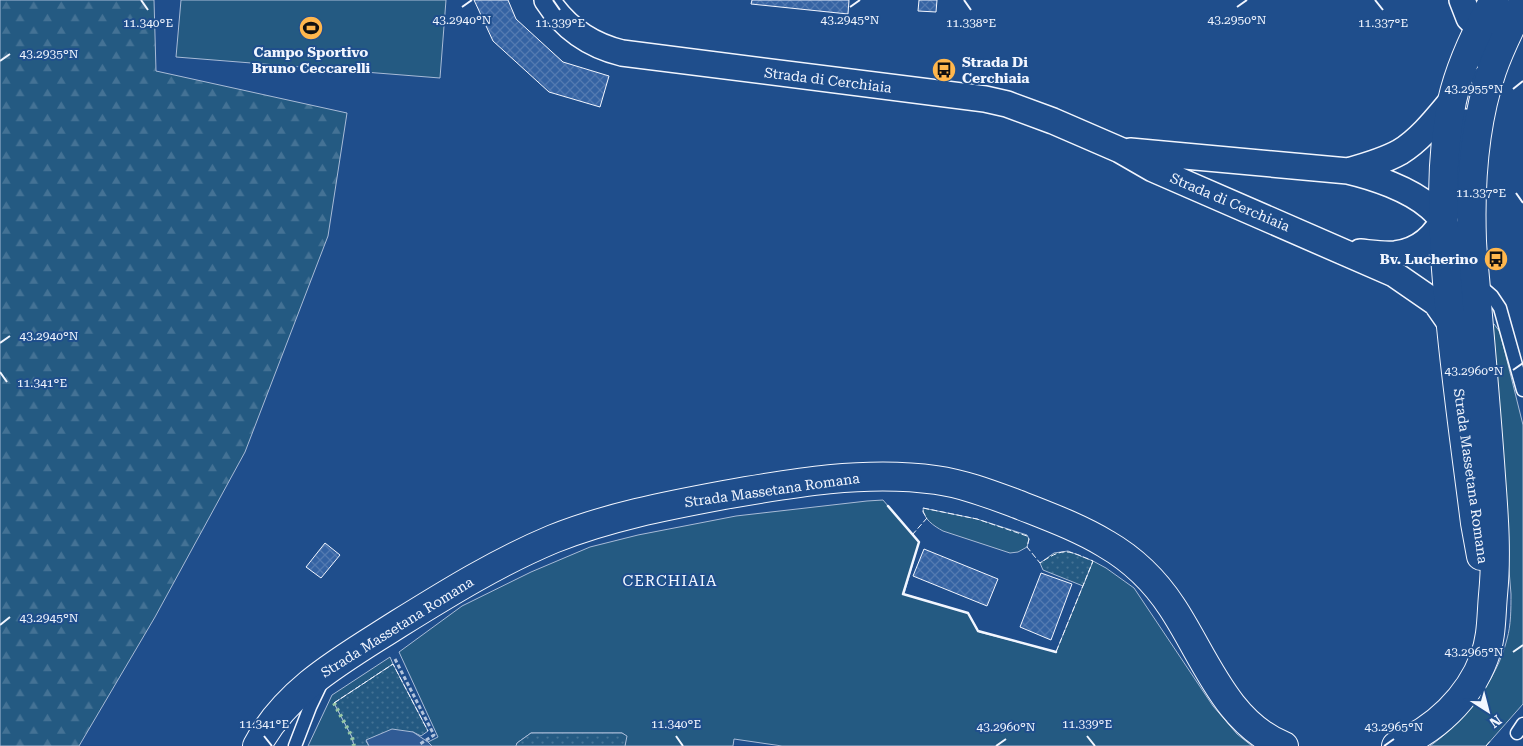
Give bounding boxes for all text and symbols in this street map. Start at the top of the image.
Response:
text: 43.2940°N [433,13,492,27]
text: 43.2945°N [821,13,880,27]
text: 43.2950°N [1208,13,1267,27]
sports icon: Campo Sportivo Bruno Ceccarelli [298,15,324,41]
text: 11.340°E [123,16,173,30]
text: 11.339°E [535,16,585,30]
text: 11.338°E [946,16,996,30]
text: 11.337°E [1358,16,1408,30]
place label: Campo Sportivo Bruno Ceccarelli [252,44,371,76]
text: 43.2935°N [20,47,79,61]
place label: Strada Di Cerchiaia [962,54,1030,86]
bus stop icon: Strada Di Cerchiaia [931,57,957,83]
street label: Strada di Cerchiaia [763,64,893,96]
text: 43.2955°N [1445,82,1504,96]
street label: Strada di Cerchiaia [1168,170,1293,235]
text: 11.337°E [1456,186,1506,200]
bus stop icon: Bv. Lucherino [1483,246,1509,272]
place label: Bv. Lucherino [1380,251,1478,267]
text: 43.2940°N [20,329,79,343]
text: 43.2960°N [1445,364,1504,378]
text: 11.341°E [17,376,67,390]
street label: Strada Massetana Romana [1451,387,1491,565]
street label: Strada Massetana Romana [683,470,861,510]
district label: CERCHIAIA [622,572,718,590]
street label: Strada Massetana Romana [318,573,476,681]
text: 43.2945°N [20,611,79,625]
text: 43.2965°N [1445,645,1504,659]
north arrow [1463,686,1513,736]
text: N [1486,712,1505,731]
text: 11.341°E [239,717,289,731]
text: 11.340°E [651,717,701,731]
text: 11.339°E [1062,717,1112,731]
text: 43.2960°N [977,720,1036,734]
text: 43.2965°N [1365,720,1424,734]

